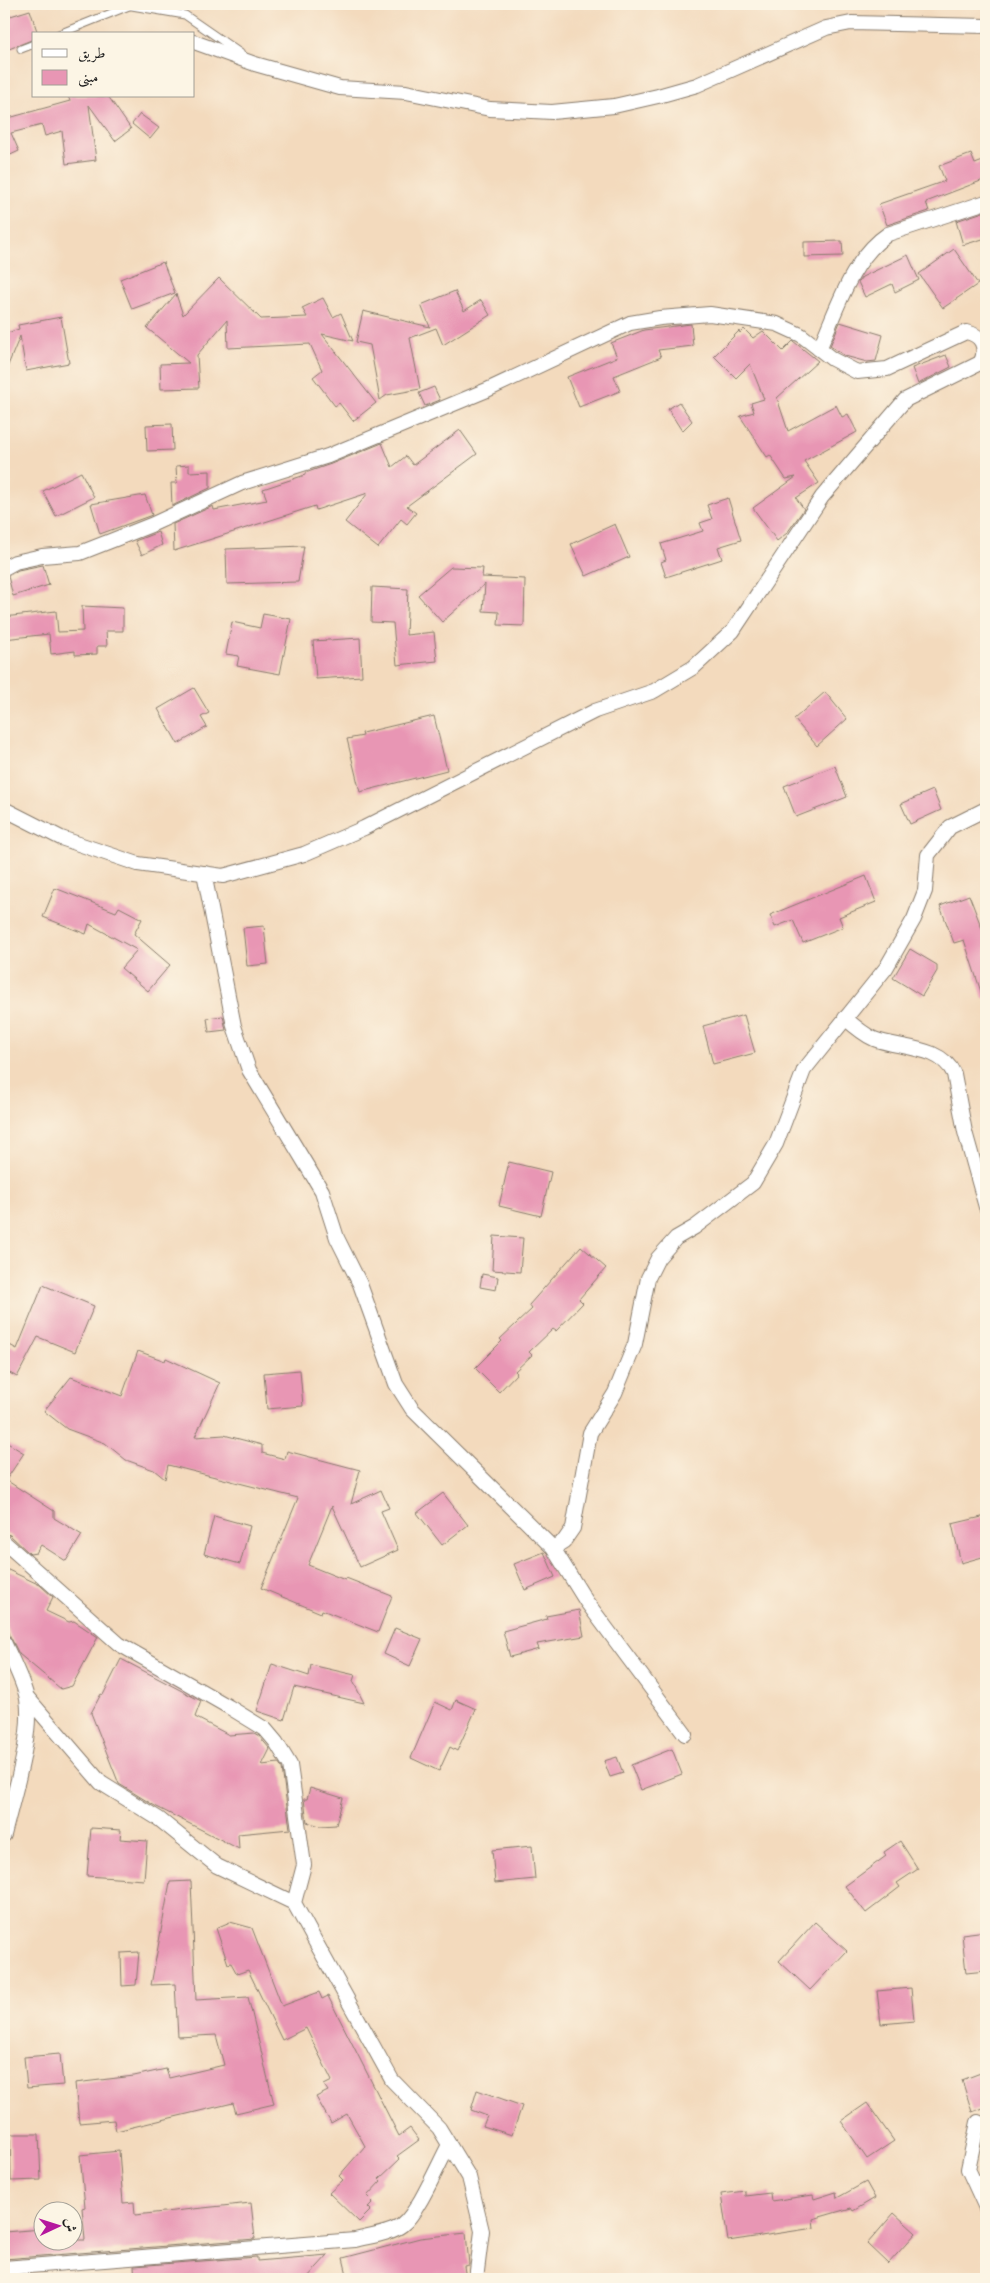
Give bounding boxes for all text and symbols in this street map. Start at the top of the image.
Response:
legend [32,32,195,98]
text: طريق [78,44,105,63]
text: مبنى [78,68,98,88]
north arrow [32,2200,82,2250]
text: ش [62,2218,79,2233]

